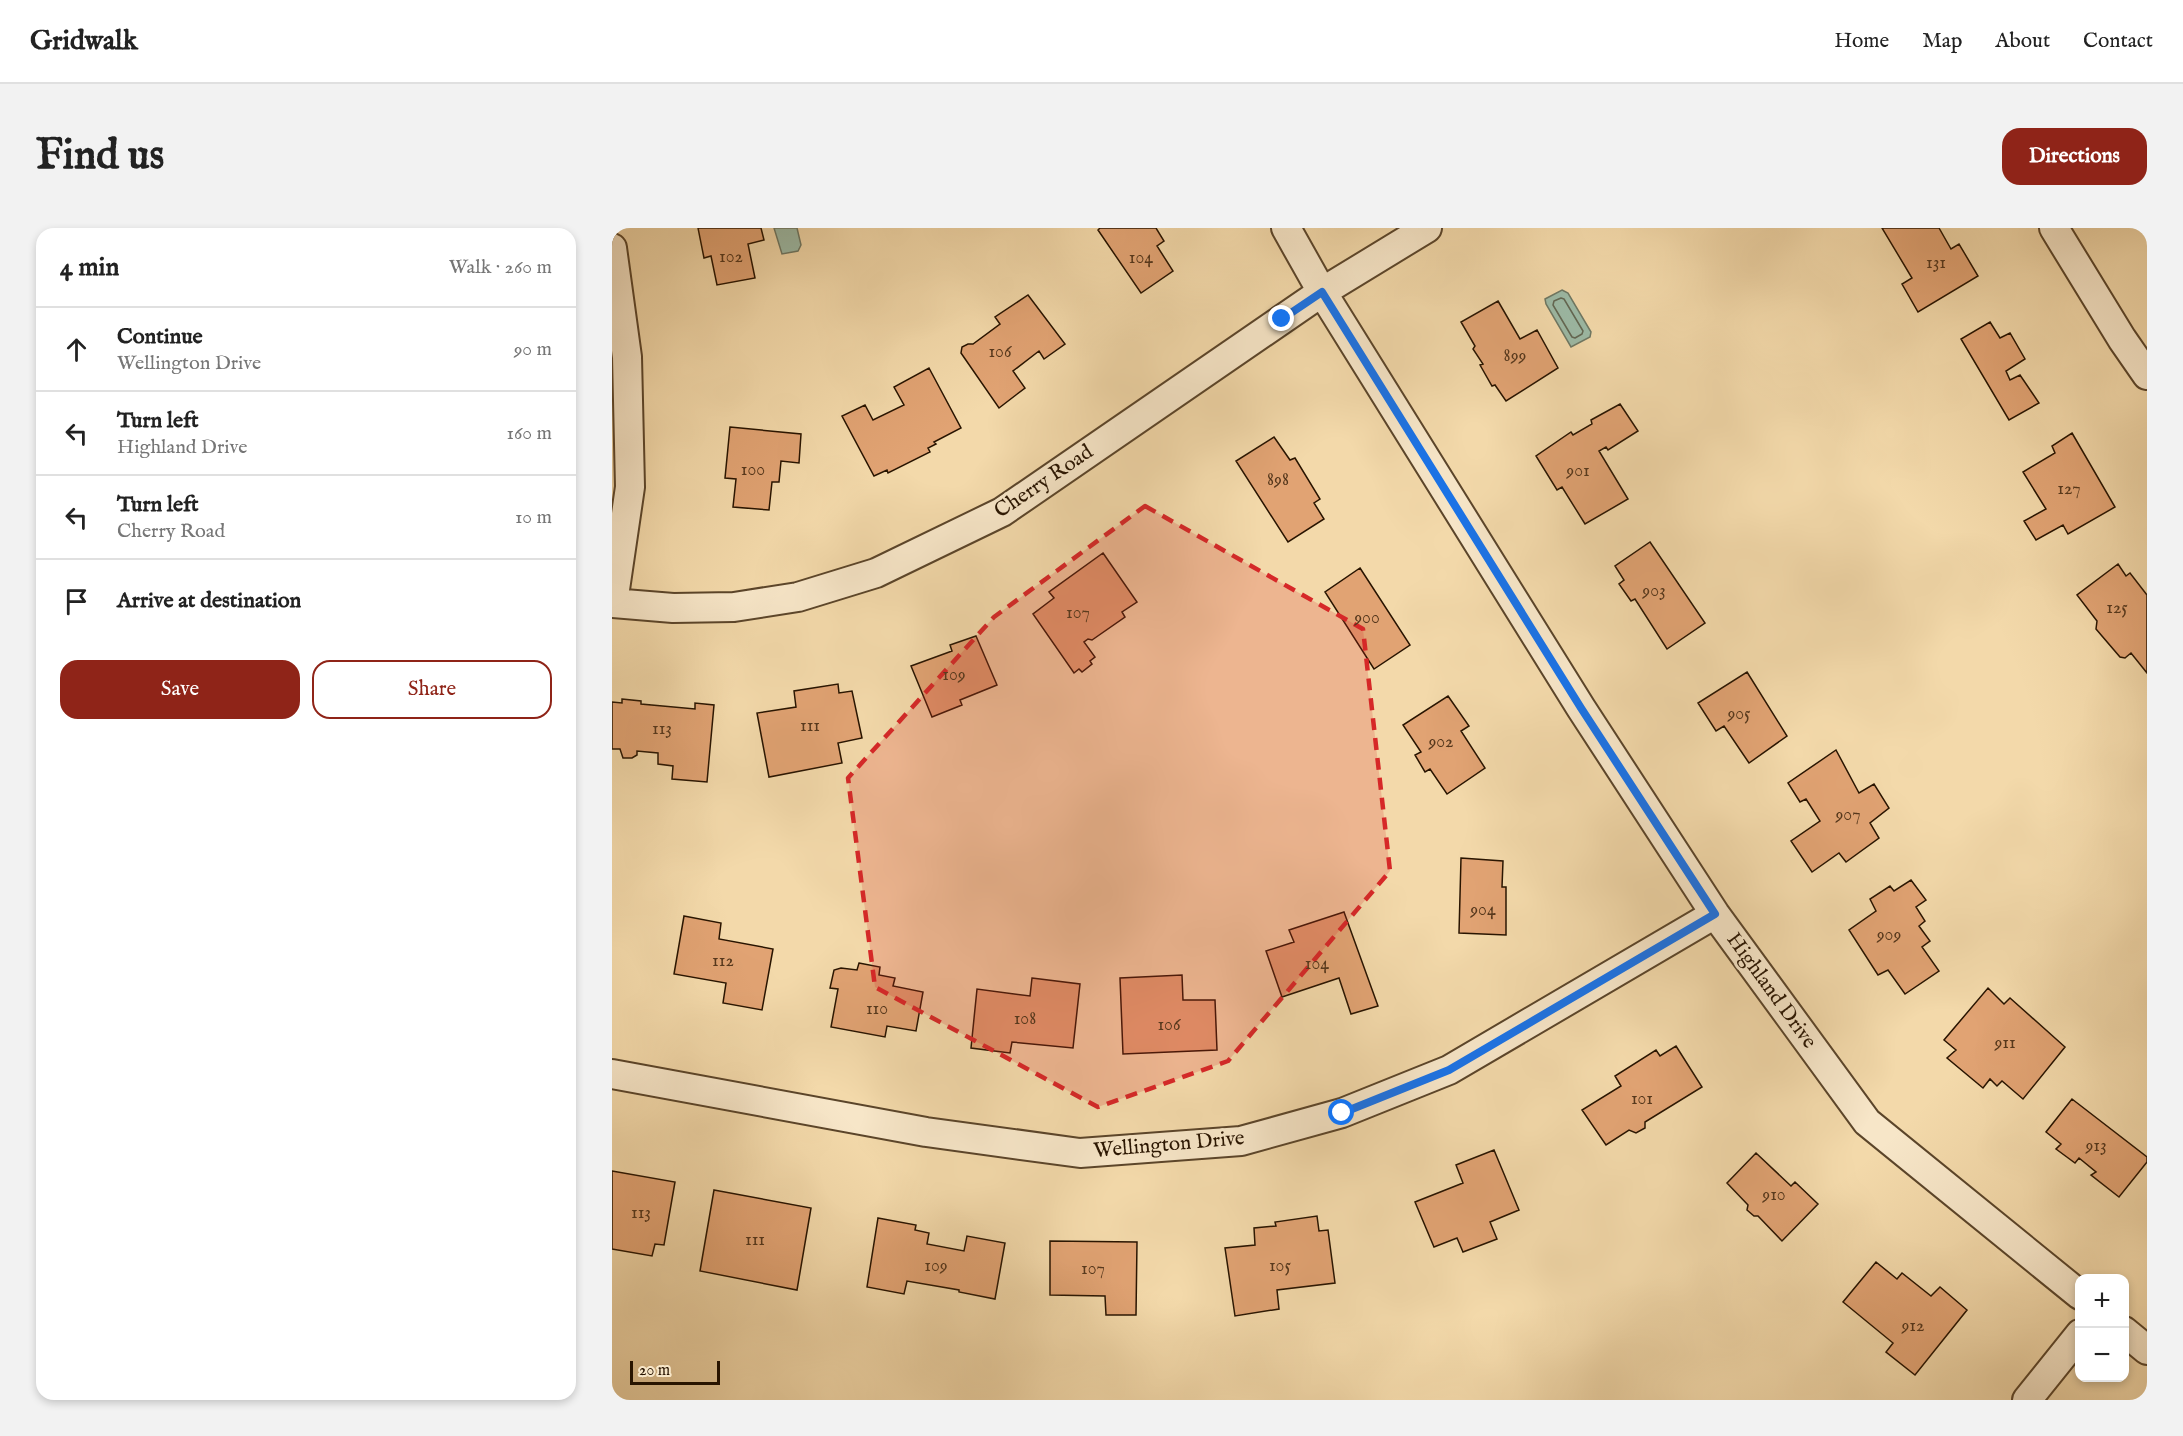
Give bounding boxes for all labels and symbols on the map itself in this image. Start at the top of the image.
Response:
house number: 102 [719,246,743,269]
house number: 104 [1129,247,1153,270]
house number: 131 [1926,252,1946,275]
route end [1268,305,1294,331]
house number: 106 [988,341,1012,364]
house number: 899 [1504,345,1526,368]
street label: Cherry Road [989,439,1099,525]
house number: 100 [741,459,765,482]
house number: 901 [1565,460,1590,483]
house number: 898 [1267,469,1289,492]
house number: 127 [2057,478,2081,501]
house number: 903 [1641,580,1666,603]
house number: 125 [2106,597,2128,620]
house number: 107 [1066,602,1090,625]
house number: 900 [1353,607,1380,630]
house number: 109 [942,664,966,687]
house number: 905 [1726,703,1751,726]
house number: 111 [800,715,820,738]
house number: 113 [652,718,672,741]
house number: 902 [1427,731,1454,754]
house number: 907 [1834,804,1861,827]
house number: 904 [1469,899,1496,922]
house number: 909 [1876,924,1901,947]
street label: Highland Drive [1720,928,1822,1055]
house number: 112 [712,950,734,973]
house number: 104 [1305,953,1329,976]
house number: 110 [866,998,888,1021]
house number: 108 [1014,1008,1036,1031]
house number: 106 [1157,1014,1181,1037]
house number: 911 [1993,1032,2016,1055]
house number: 101 [1631,1088,1653,1111]
route start [1328,1099,1354,1125]
street label: Wellington Drive [1092,1125,1246,1165]
house number: 913 [2084,1135,2107,1158]
house number: 910 [1761,1184,1786,1207]
house number: 113 [631,1202,651,1225]
house number: 111 [745,1229,765,1252]
house number: 109 [924,1255,948,1278]
house number: 105 [1269,1255,1291,1278]
house number: 107 [1081,1258,1105,1281]
house number: 912 [1901,1315,1924,1338]
scale bar [630,1358,720,1386]

